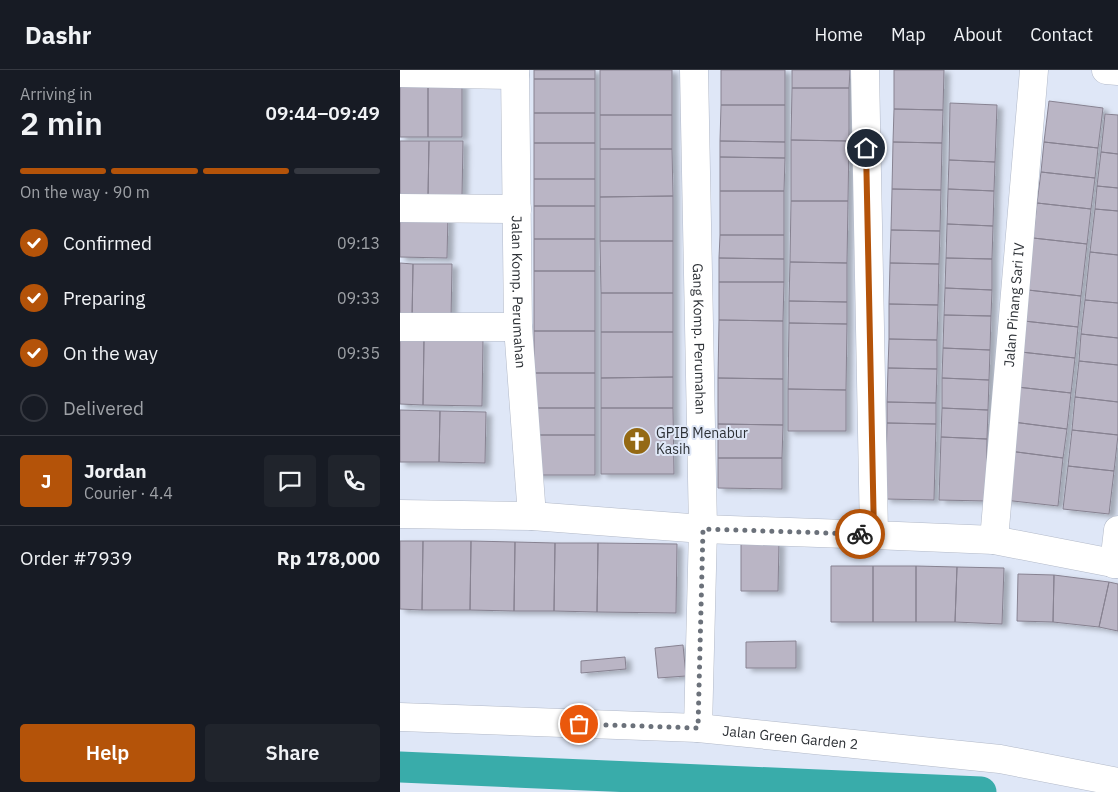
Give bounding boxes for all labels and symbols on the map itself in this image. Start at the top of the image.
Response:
pin [845,127,887,169]
street label: Jalan Komp. Perumahan [508,215,530,369]
street label: Jalan Pinang Sari IV [1000,241,1028,368]
street label: Gang Komp. Perumahan [689,263,710,415]
place label: GPIB Menabur Kasih [656,424,748,458]
church icon: GPIB Menabur Kasih [622,426,652,456]
courier [835,509,885,559]
pin [558,703,600,745]
street label: Jalan Green Garden 2 [722,722,859,753]

